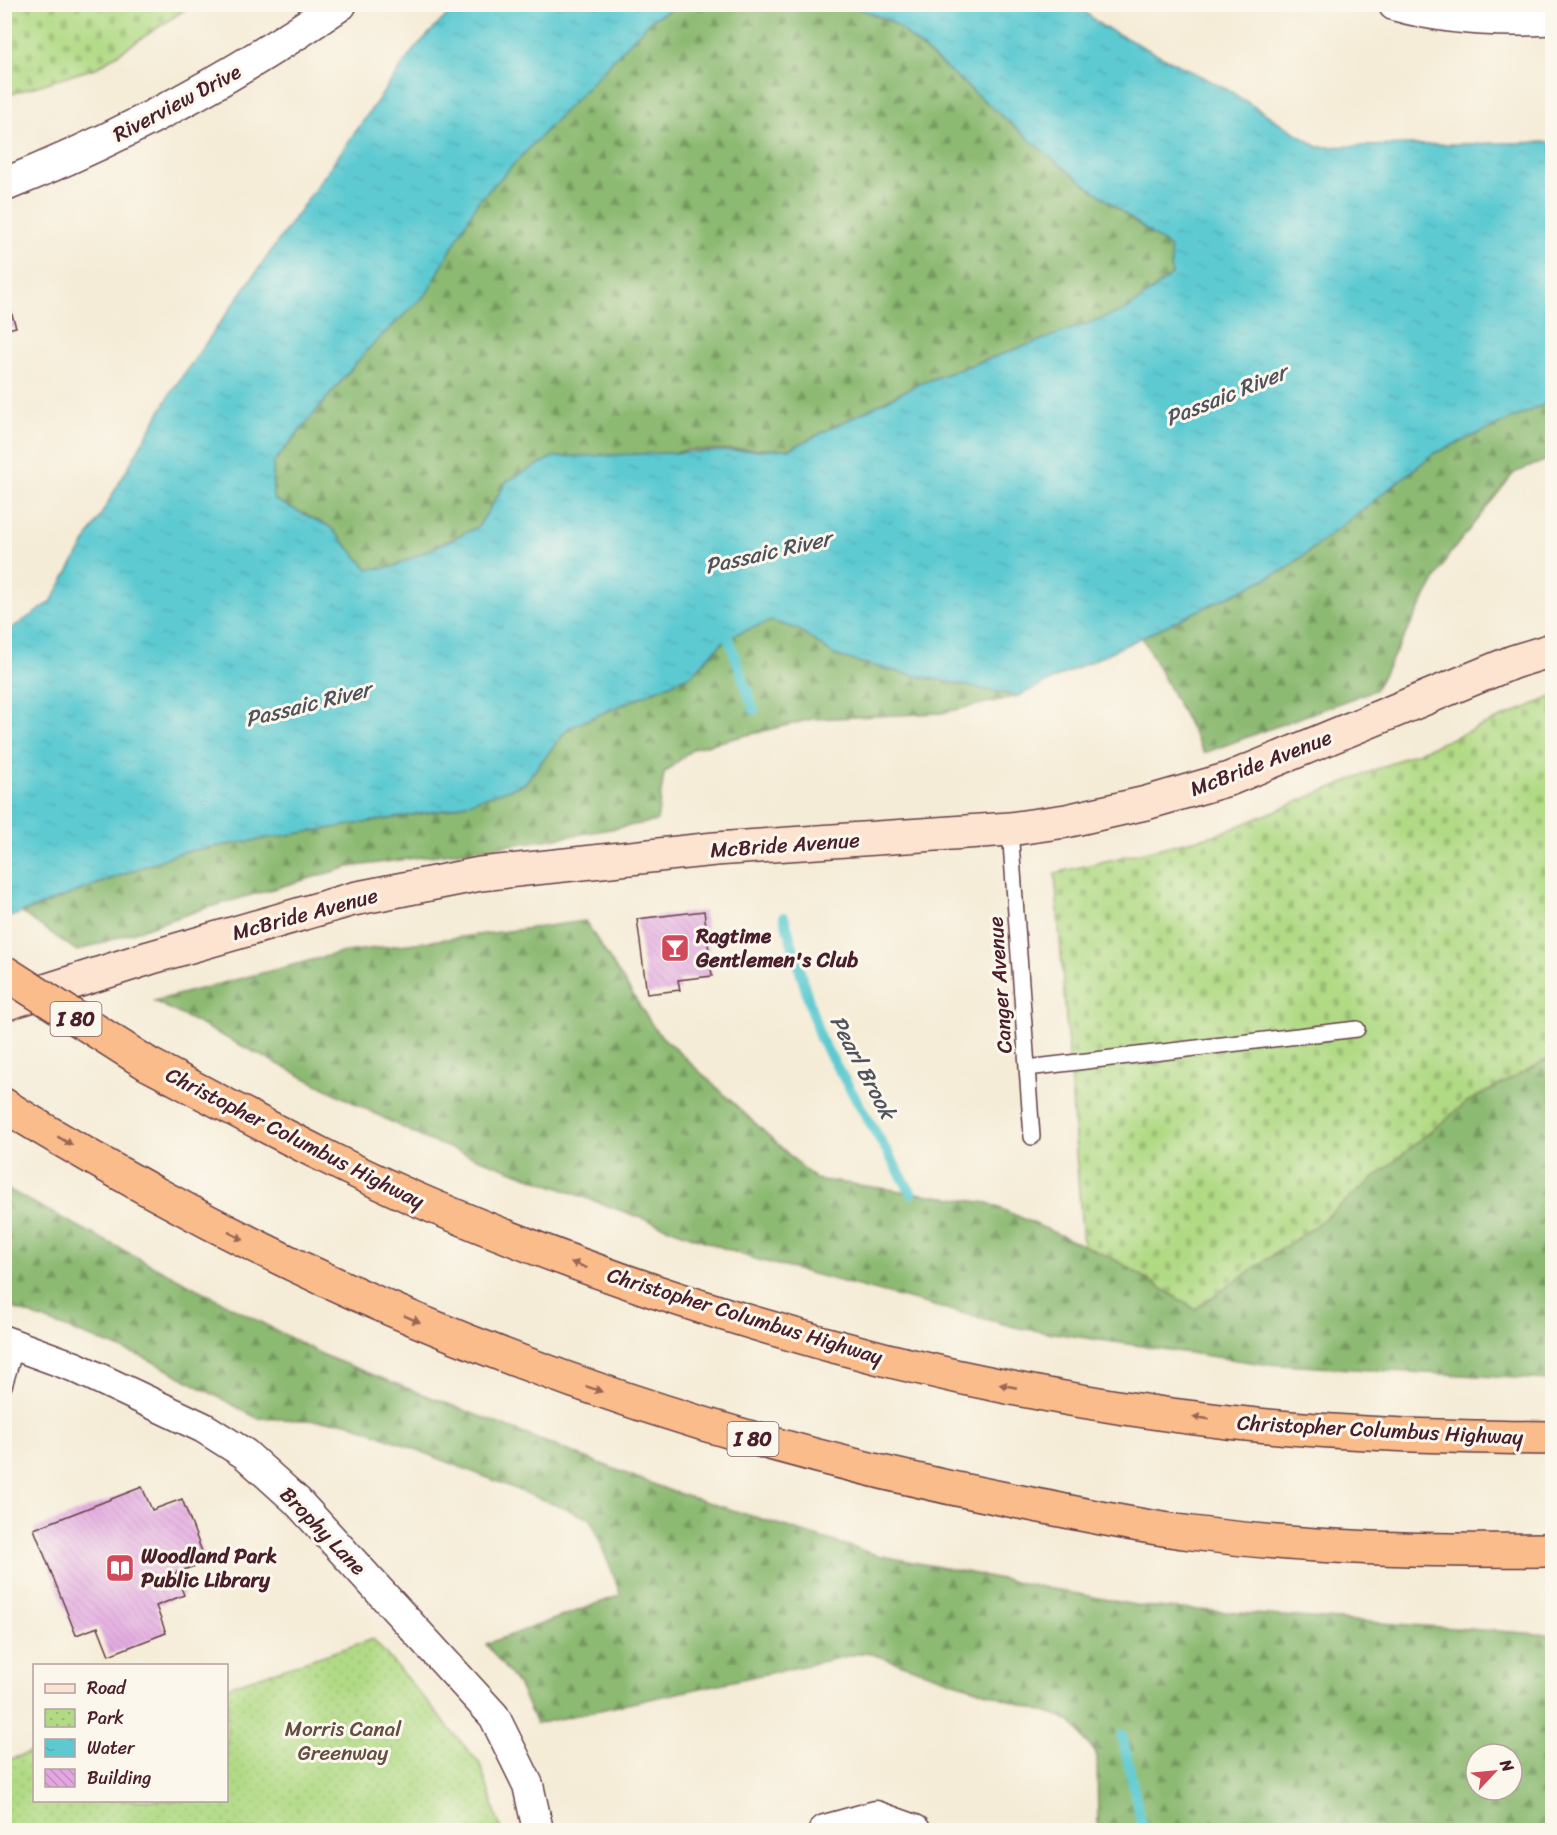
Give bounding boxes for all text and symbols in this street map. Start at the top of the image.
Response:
street label: Riverview Drive [106,53,248,153]
water label: Passaic River [1159,351,1297,437]
water label: Passaic River [701,518,839,585]
water label: Passaic River [241,669,379,738]
street label: McBride Avenue [1184,718,1338,808]
street label: McBride Avenue [709,821,861,869]
street label: McBride Avenue [228,876,382,952]
street label: Canger Avenue [976,915,1024,1055]
place label: Ragtime Gentlemen's Club [695,917,858,979]
bar icon: Ragtime Gentlemen's Club [659,932,691,964]
road number: I 80 [50,1002,101,1036]
water label: Pearl Brook [819,1008,908,1129]
street label: Christopher Columbus Highway [159,1056,431,1220]
one-way arrow [57,1136,73,1147]
one-way arrow [227,1231,244,1240]
street label: Christopher Columbus Highway [603,1256,888,1376]
one-way arrow [570,1259,588,1269]
one-way arrow [403,1314,421,1324]
one-way arrow [999,1381,1018,1390]
one-way arrow [585,1384,603,1394]
street label: Christopher Columbus Highway [1236,1404,1524,1456]
one-way arrow [1191,1414,1210,1423]
road number: I 80 [728,1422,778,1456]
street label: Brophy Lane [270,1477,376,1585]
place label: Woodland Park Public Library [141,1537,277,1599]
library icon: Woodland Park Public Library [104,1552,136,1584]
legend [33,1664,228,1802]
text: Road [87,1672,127,1704]
text: Park [87,1702,124,1734]
park label: Morris Canal Greenway [285,1710,402,1772]
text: Water [87,1732,136,1764]
north arrow [1464,1742,1524,1802]
text: N [1491,1753,1523,1778]
text: Building [87,1762,151,1794]

